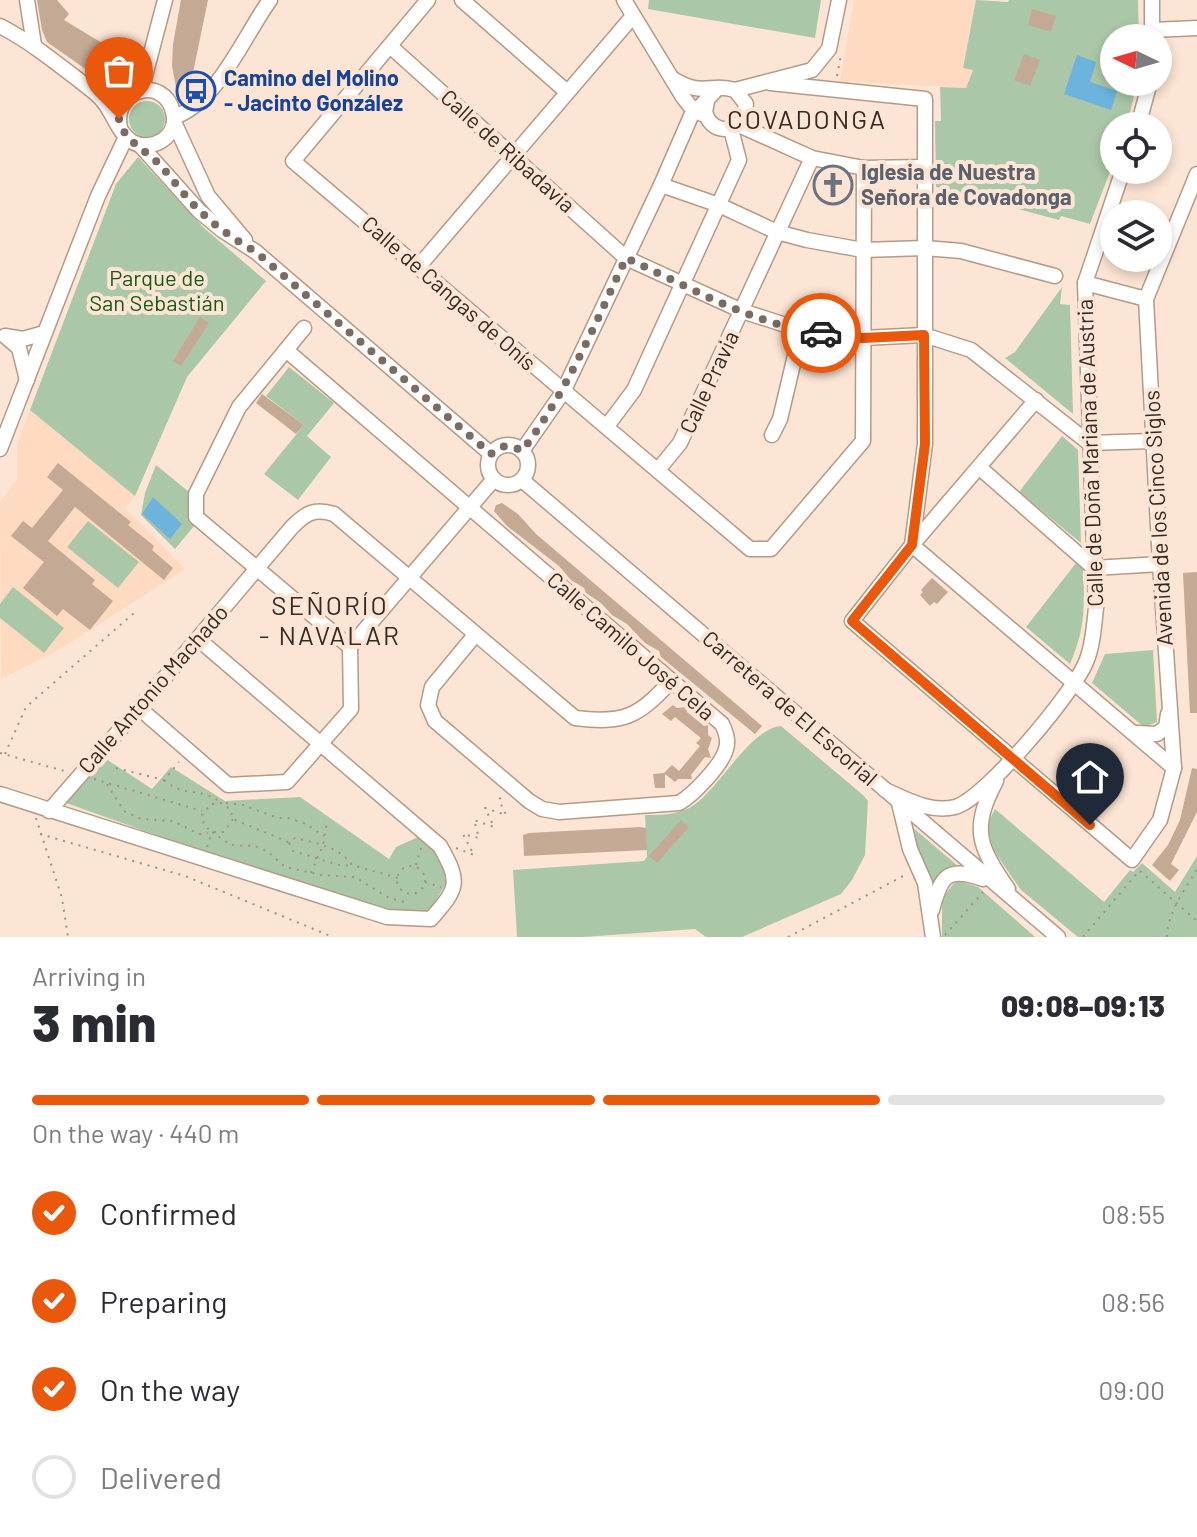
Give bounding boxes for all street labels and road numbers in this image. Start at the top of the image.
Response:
street label: Calle de Ribadavia [436,83,581,217]
street label: Calle de Cangas de Onís [357,210,542,375]
street label: Calle de Doña Mariana de Austria [1071,299,1107,607]
street label: Calle Pravia [673,326,743,437]
street label: Avenida de los Cinco Siglos [1137,389,1177,647]
street label: Calle Camilo José Cela [543,566,721,725]
street label: Calle Antonio Machado [72,599,233,778]
street label: Carretera de El Escorial [698,624,883,790]

